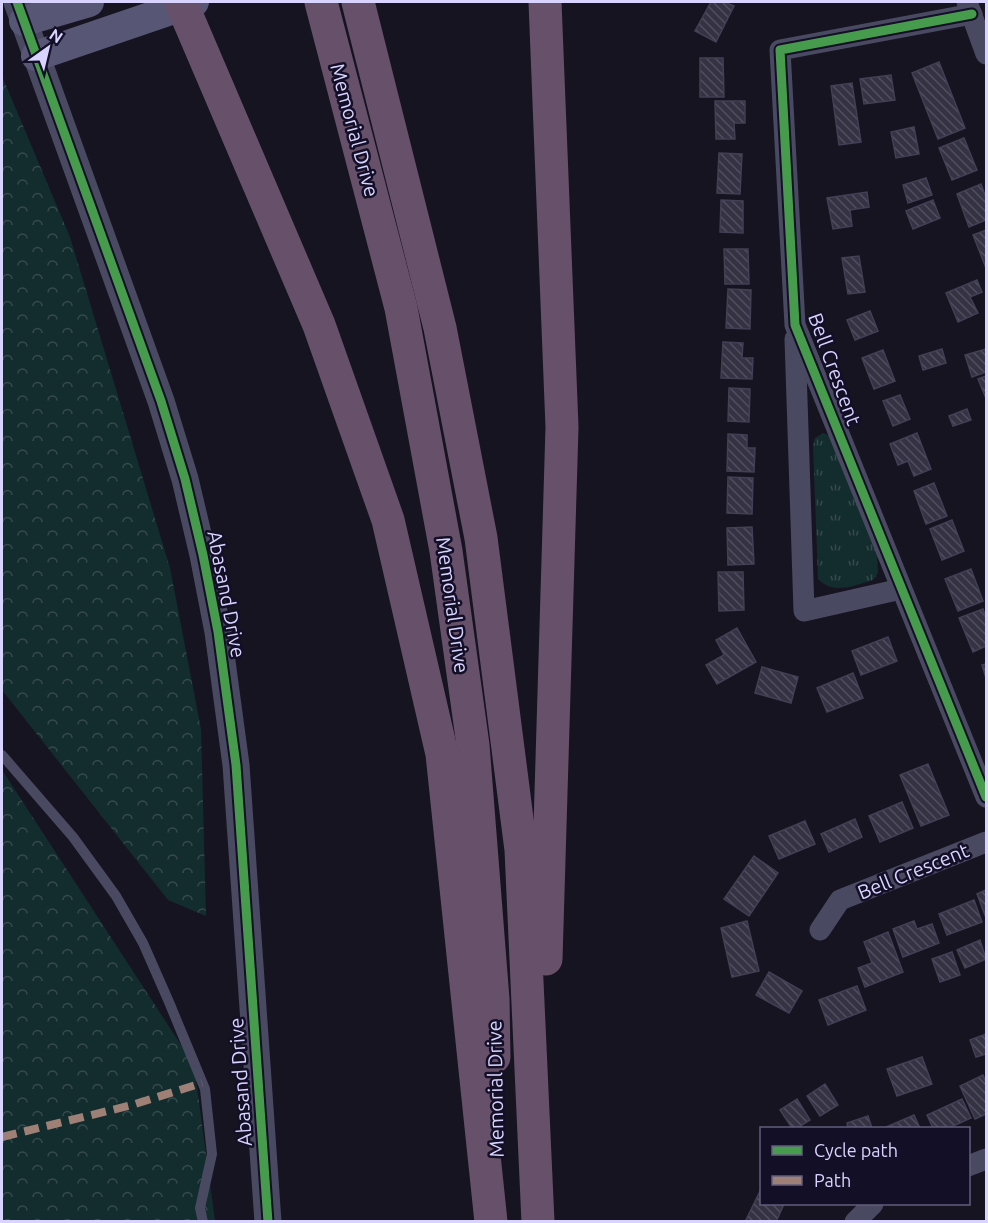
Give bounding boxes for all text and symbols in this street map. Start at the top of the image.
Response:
north arrow [18,18,78,78]
text: N [46,25,66,46]
street label: Memorial Drive [326,61,384,199]
street label: Bell Crescent [804,310,866,428]
street label: Abasand Drive [203,529,251,659]
street label: Memorial Drive [432,535,474,675]
street label: Bell Crescent [854,838,972,904]
street label: Abasand Drive [224,1017,256,1147]
street label: Memorial Drive [482,1020,508,1158]
legend [760,1127,970,1205]
text: Cycle path [814,1140,898,1160]
text: Path [814,1170,851,1190]

